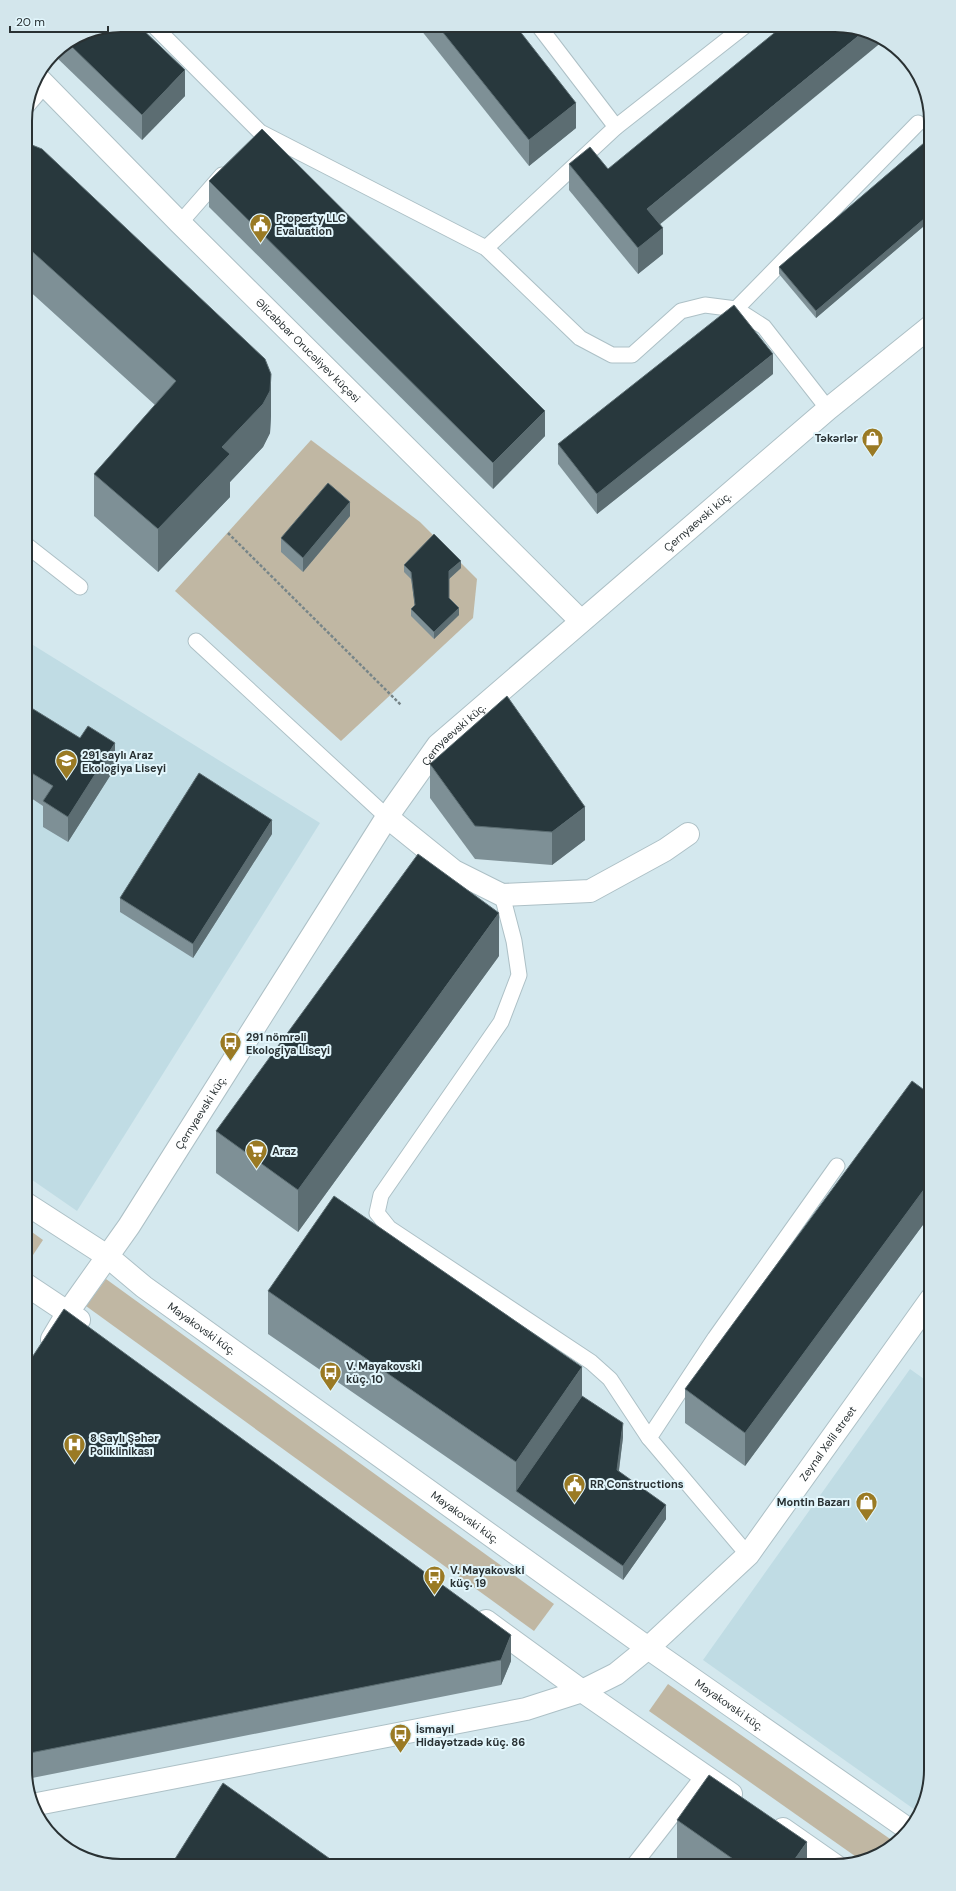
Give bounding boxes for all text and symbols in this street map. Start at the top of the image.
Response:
scale bar [10,8,108,34]
text: 20 m [16,14,45,30]
public building icon: Property LLC Evaluation [247,211,273,244]
place label: Property LLC Evaluation [276,211,346,238]
street label: Əlicabbar Orucəliyev küçəsi [253,295,363,405]
shop icon: Təkərlər [860,425,886,458]
place label: Təkərlər [815,431,858,445]
street label: Çernyaevski küç. [661,489,734,554]
street label: Çernyaevski küç. [418,700,489,769]
school or university icon: 291 saylı Araz Ekologiya Liseyi [53,748,79,781]
place label: 291 saylı Araz Ekologiya Liseyi [82,748,166,775]
bus stop icon: 291 nömrəli Ekologiya Liseyi [217,1030,243,1063]
place label: 291 nömrəli Ekologiya Liseyi [246,1030,330,1057]
street label: Çernyaevski küç. [172,1073,229,1152]
supermarket icon: Araz [243,1138,269,1171]
place label: Araz [272,1144,296,1158]
street label: Mayakovski küç. [165,1299,239,1358]
bus stop icon: V. Mayakovski küç. 10 [317,1359,343,1392]
place label: V. Mayakovski küç. 10 [346,1359,420,1386]
street label: Zeynal Xelil street [796,1403,859,1484]
hospital icon: 8 Saylı Şəhər Poliklinikası [61,1431,87,1464]
place label: 8 Saylı Şəhər Poliklinikası [90,1431,159,1458]
public building icon: RR Constructions [562,1471,588,1504]
place label: RR Constructions [590,1477,684,1491]
street label: Mayakovski küç. [428,1488,502,1546]
shop icon: Montin Bazarı [853,1489,879,1522]
place label: Montin Bazarı [777,1495,850,1509]
bus stop icon: V. Mayakovski küç. 19 [421,1563,447,1596]
place label: V. Mayakovski küç. 19 [450,1563,524,1590]
street label: Mayakovski küç. [692,1676,767,1733]
bus stop icon: İsmayıl Hidayətzadə küç. 86 [388,1722,414,1755]
place label: İsmayıl Hidayətzadə küç. 86 [416,1722,525,1749]

